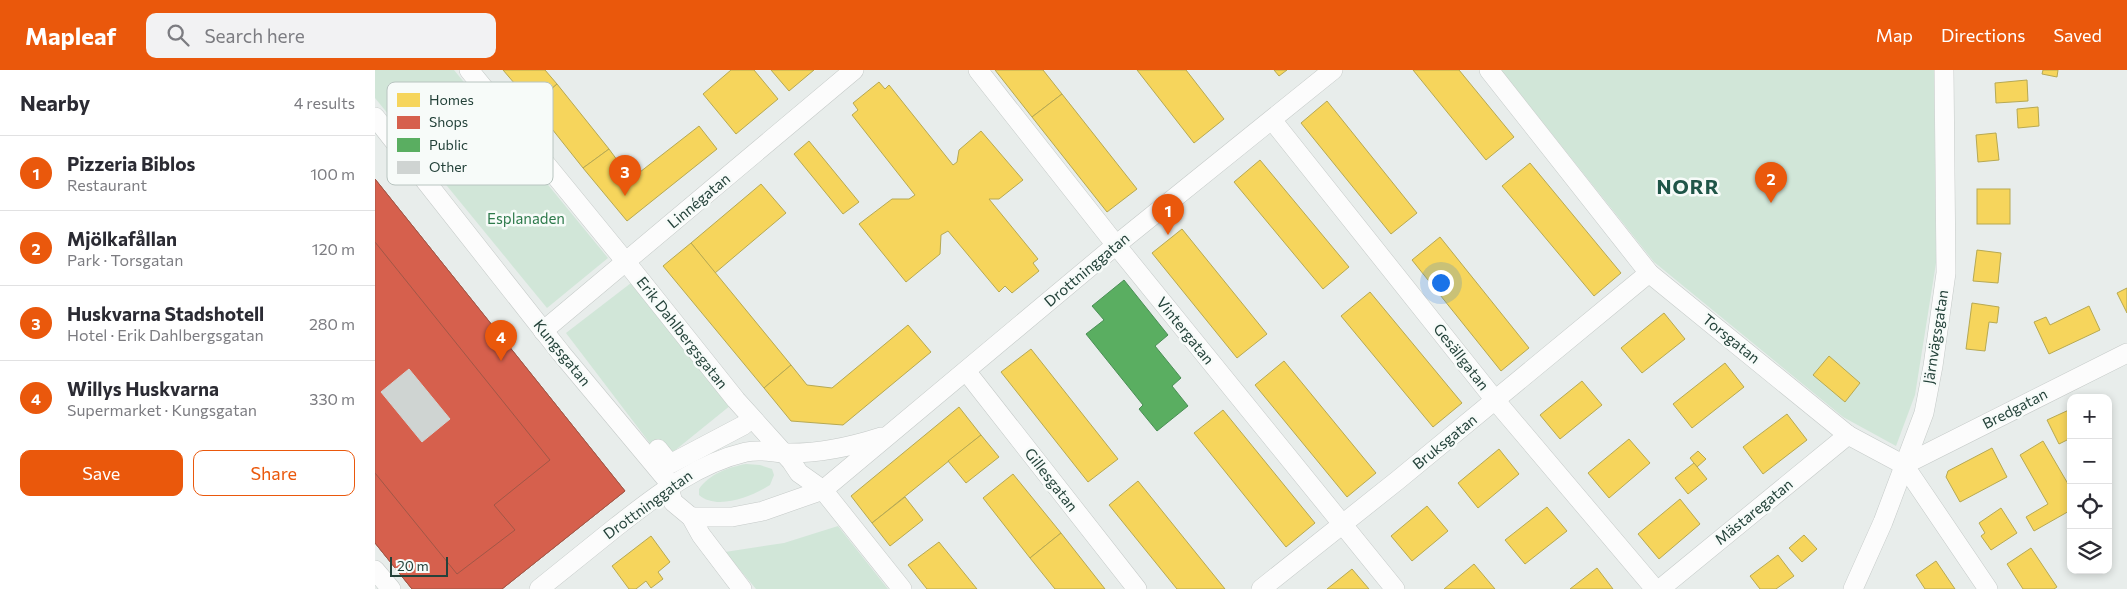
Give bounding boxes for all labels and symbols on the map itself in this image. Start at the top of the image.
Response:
legend [387,82,553,185]
text: Homes [429,91,474,108]
text: Shops [429,113,468,130]
text: Public [429,136,468,153]
pin: 3 [609,155,641,196]
text: Other [429,158,468,175]
pin: 2 [1755,162,1787,203]
street label: Linnégatan [663,169,733,232]
district label: NORR [1657,174,1719,198]
pin: 1 [1152,194,1184,235]
park label: Esplanaden [487,209,565,227]
street label: Drottninggatan [1040,228,1133,310]
your location [1428,270,1454,296]
street label: Erik Dahlbergsgatan [633,273,732,392]
street label: Järnvägsgatan [1919,288,1951,385]
street label: Vintergatan [1153,293,1218,368]
street label: Torsgatan [1699,310,1764,367]
street label: Kungsgatan [531,316,595,389]
street label: Gesällgatan [1430,319,1493,393]
pin: 4 [485,320,517,361]
street label: Bredgatan [1979,384,2050,432]
street label: Bruksgatan [1409,410,1480,473]
street label: Gillesgatan [1021,444,1082,515]
street label: Drottninggatan [599,466,695,543]
street label: Mästaregatan [1711,474,1796,548]
scale bar [390,554,447,577]

